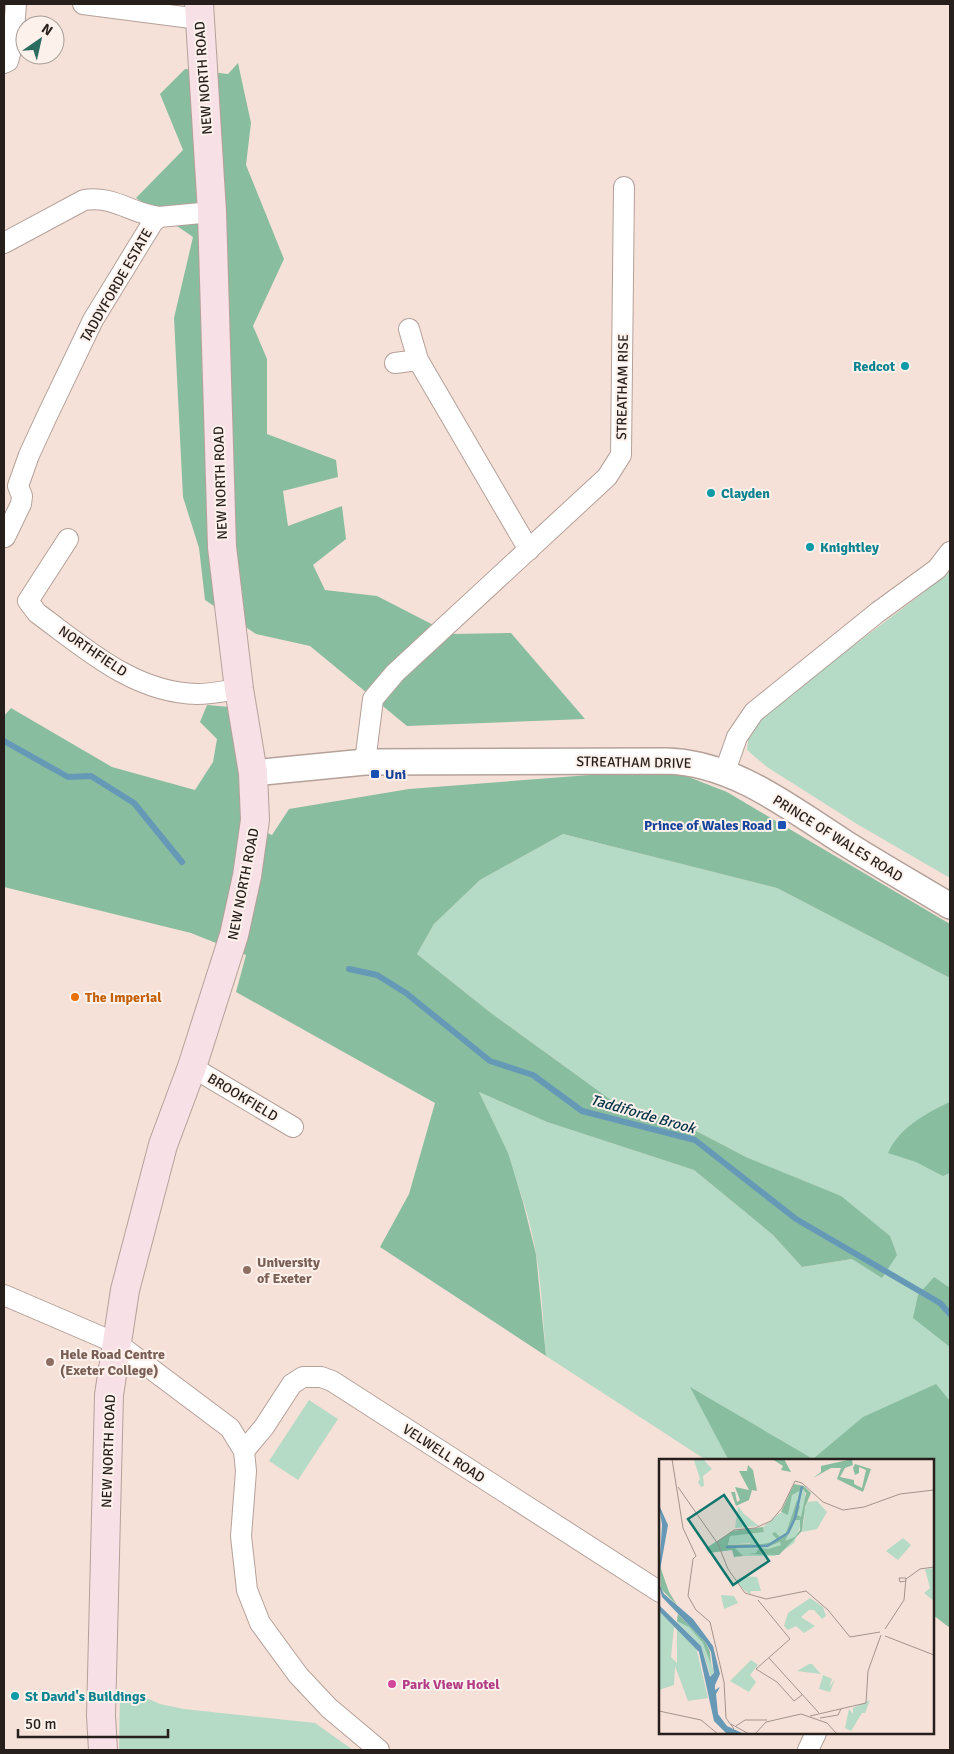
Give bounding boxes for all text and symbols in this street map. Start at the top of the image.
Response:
north arrow [15,15,65,65]
text: N [38,20,56,39]
street label: NEW NORTH ROAD [191,21,216,135]
street label: TADDYFORDE ESTATE [77,225,156,345]
street label: STREATHAM RISE [613,334,632,440]
place label: Redcot [853,358,896,375]
marker: Redcot [899,360,911,372]
street label: NEW NORTH ROAD [210,426,231,540]
place label: Clayden [721,485,770,502]
marker: Clayden [705,487,717,499]
place label: Knightley [820,539,879,556]
marker: Knightley [804,541,816,553]
street label: NORTHFIELD [55,622,130,681]
street label: STREATHAM DRIVE [576,753,692,772]
place label: Uni [385,766,406,783]
marker: Uni [369,768,381,780]
street label: PRINCE OF WALES ROAD [770,791,906,885]
place label: Prince of Wales Road [644,817,772,834]
marker: Prince of Wales Road [776,819,788,831]
street label: NEW NORTH ROAD [224,827,263,942]
place label: The Imperial [85,989,162,1006]
marker: The Imperial [69,991,81,1003]
street label: BROOKFIELD [204,1070,281,1125]
water label: Taddiforde Brook [589,1091,699,1138]
place label: University of Exeter [257,1254,320,1287]
marker: University of Exeter [241,1264,253,1276]
place label: Hele Road Centre (Exeter College) [60,1346,165,1379]
marker: Hele Road Centre (Exeter College) [44,1356,56,1368]
street label: NEW NORTH ROAD [98,1394,119,1508]
street label: VELWELL ROAD [399,1421,488,1486]
inset map [659,1459,934,1734]
place label: Park View Hotel [402,1676,500,1693]
marker: Park View Hotel [386,1678,398,1690]
place label: St David's Buildings [25,1688,146,1705]
marker: St David's Buildings [9,1690,21,1702]
scale bar [18,1706,168,1738]
text: 50 m [25,1715,56,1733]

